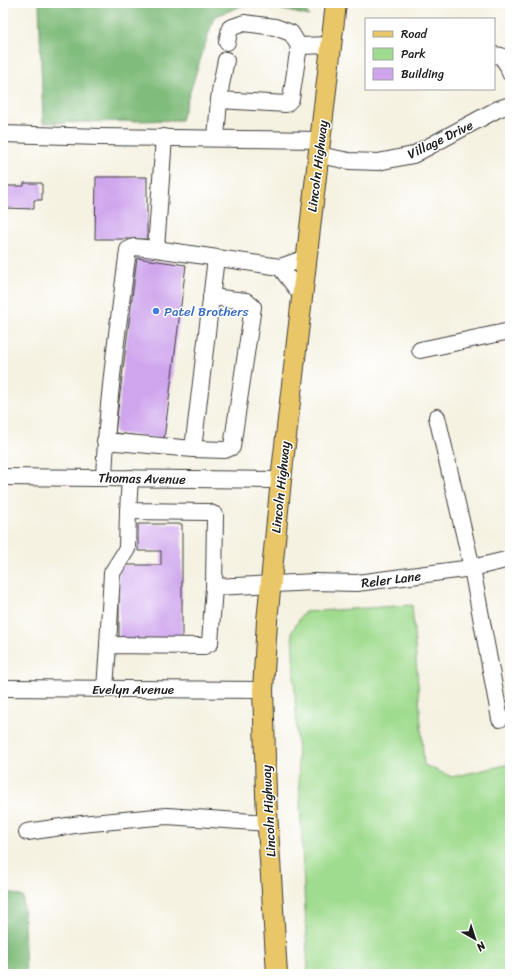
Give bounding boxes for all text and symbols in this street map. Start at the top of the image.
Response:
legend [365,18,495,90]
text: Road [401,23,428,45]
text: Park [401,43,426,65]
text: Building [401,63,444,85]
street label: Village Drive [403,113,477,165]
street label: Lincoln Highway [300,119,335,213]
place label: Patel Brothers [164,300,249,323]
marker: Patel Brothers [151,306,161,316]
street label: Lincoln Highway [264,440,297,534]
street label: Thomas Avenue [98,466,186,491]
street label: Reler Lane [360,564,423,595]
street label: Evelyn Avenue [92,678,174,701]
street label: Lincoln Highway [255,764,282,858]
north arrow [455,919,495,959]
text: N [472,936,491,956]

